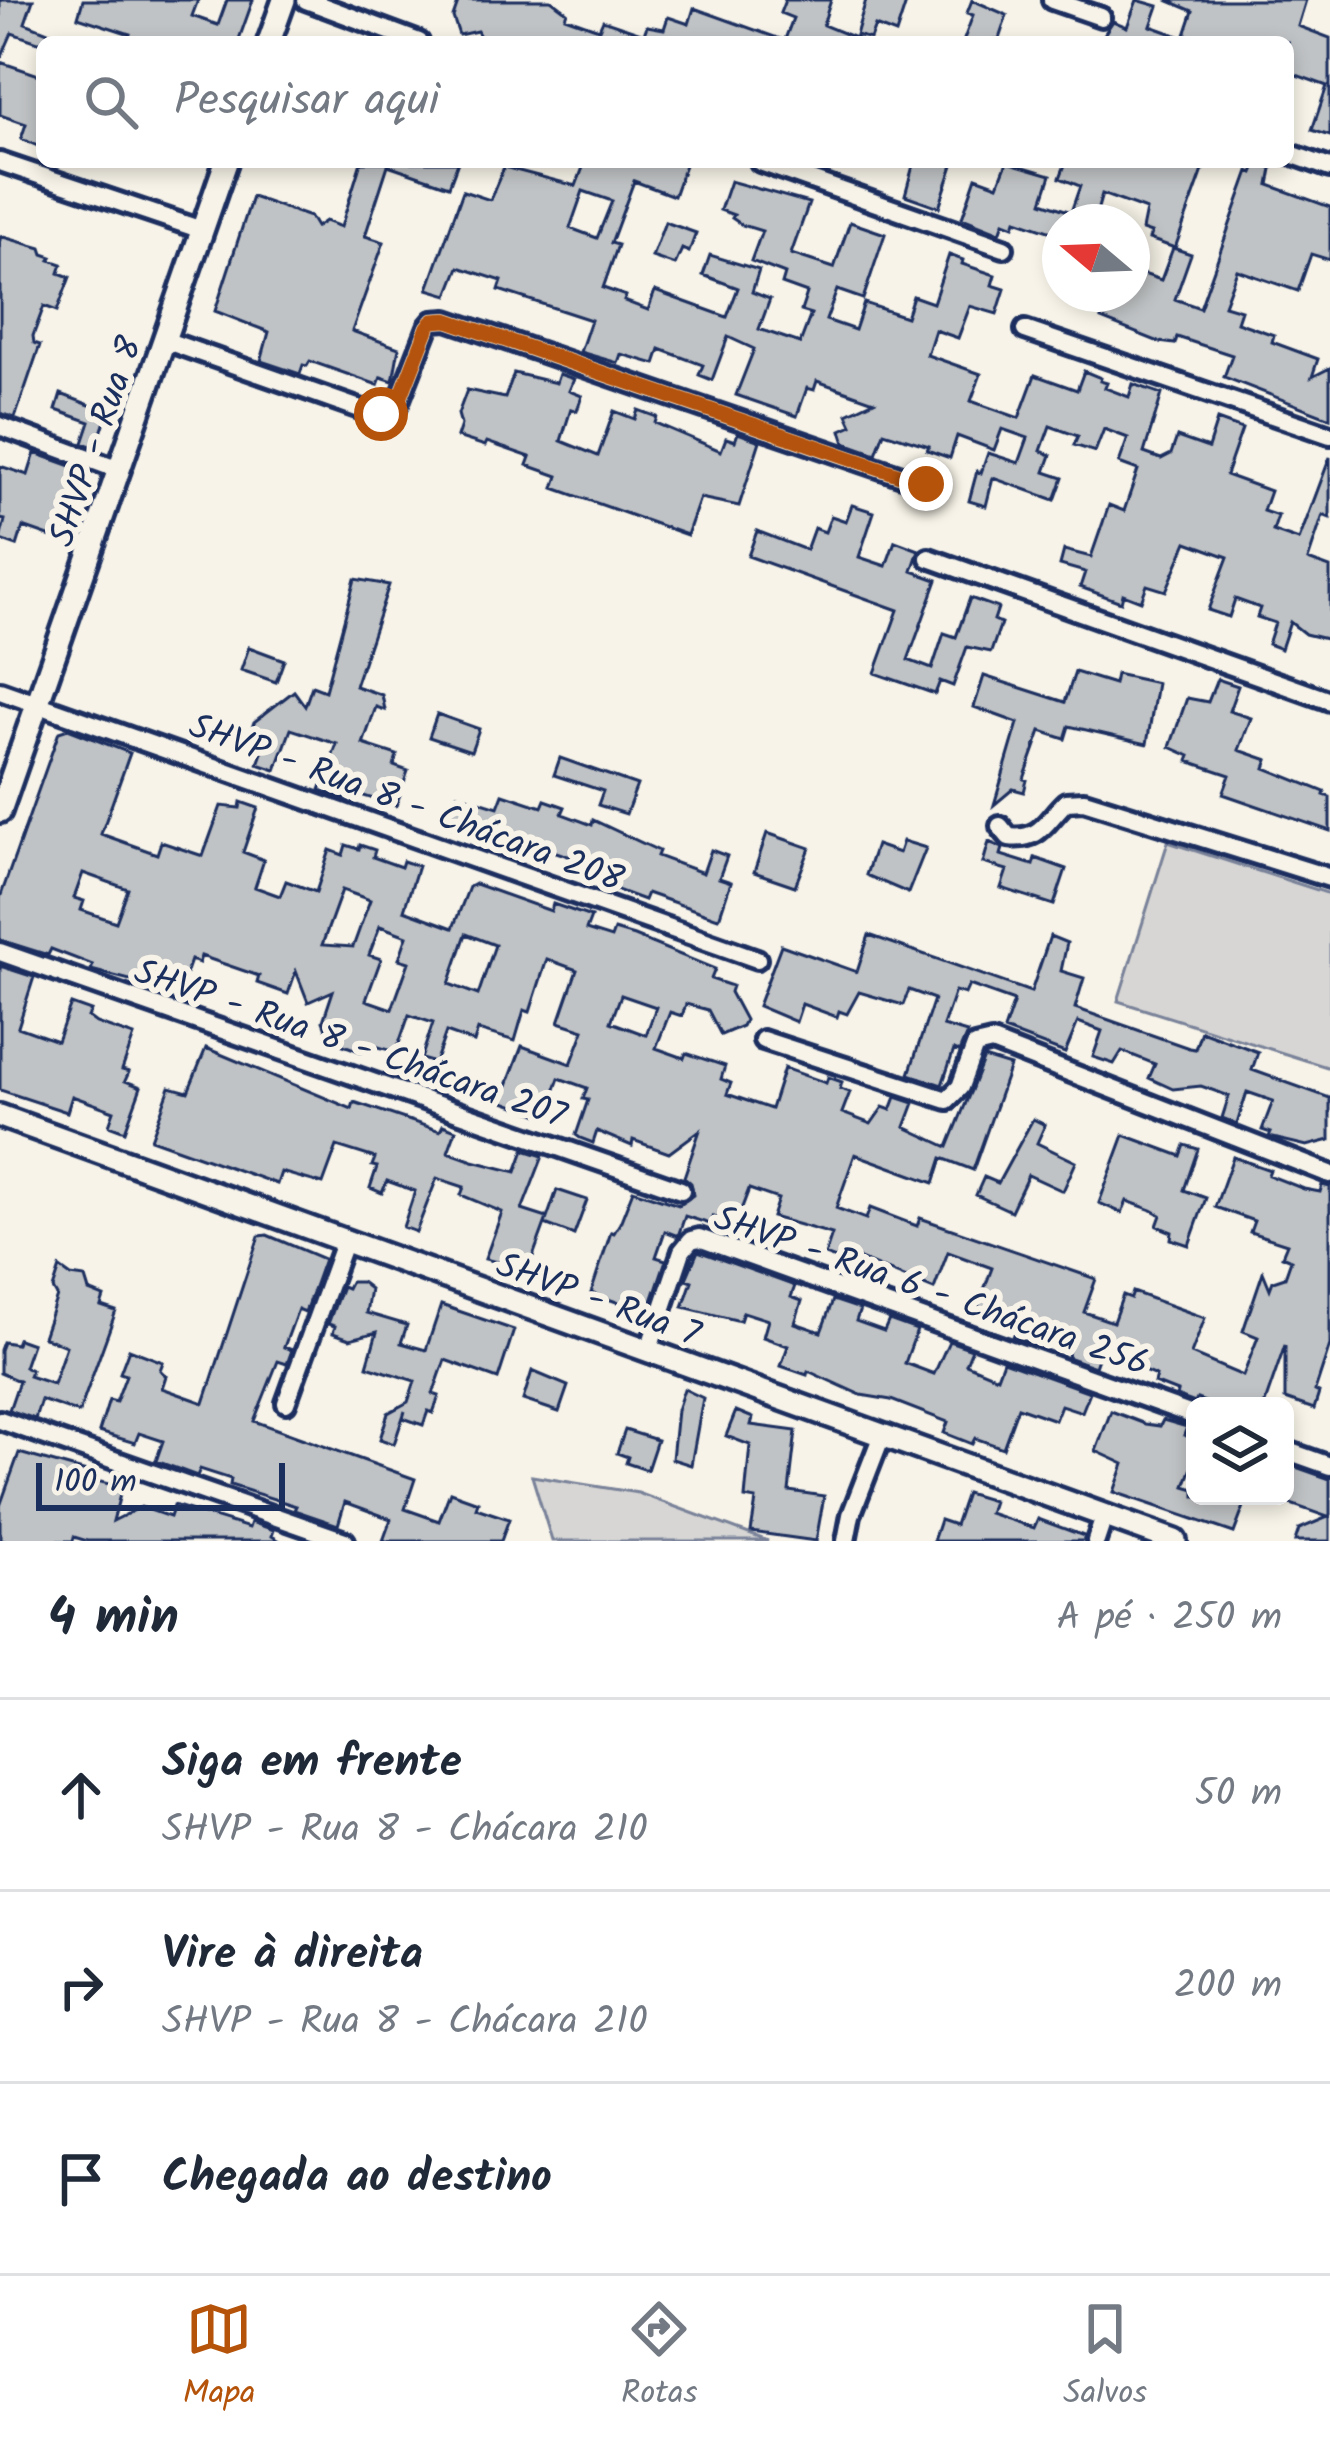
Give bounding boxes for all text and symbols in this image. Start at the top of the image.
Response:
search box [36,36,1294,168]
text: Pesquisar aqui [174,66,440,138]
icon: search [78,69,144,135]
north arrow [1042,204,1150,312]
street label: SHVP - Rua 8 [35,329,160,555]
route start [354,387,408,441]
route end [899,457,953,511]
street label: SHVP - Rua 8 - Chácara 208 [181,699,631,910]
street label: SHVP - Rua 8 - Chácara 207 [126,945,575,1147]
street label: SHVP - Rua 6 - Chácara 256 [706,1191,1156,1394]
street label: SHVP - Rua 7 [488,1238,709,1365]
map controls [1186,1397,1294,1505]
button: layers [1186,1397,1294,1505]
scale bar [36,1457,285,1510]
text: 100 m [54,1457,137,1510]
text: 4 min [48,1579,179,1660]
text: A pé · 250 m [1057,1588,1282,1650]
text: Siga em frente [162,1728,462,1800]
icon: ahead [48,1762,114,1828]
text: 50 m [1195,1764,1282,1826]
text: SHVP - Rua 8 - Chácara 210 [162,1800,648,1862]
text: Vire à direita [162,1920,423,1992]
icon: right [48,1954,114,2020]
text: 200 m [1174,1956,1282,2018]
text: SHVP - Rua 8 - Chácara 210 [162,1992,648,2054]
text: Chegada ao destino [162,2143,552,2215]
icon: arrive [48,2146,114,2212]
tab: Mapa [183,2296,256,2421]
tab: Rotas [621,2296,698,2421]
tab: Salvos [1063,2296,1147,2421]

